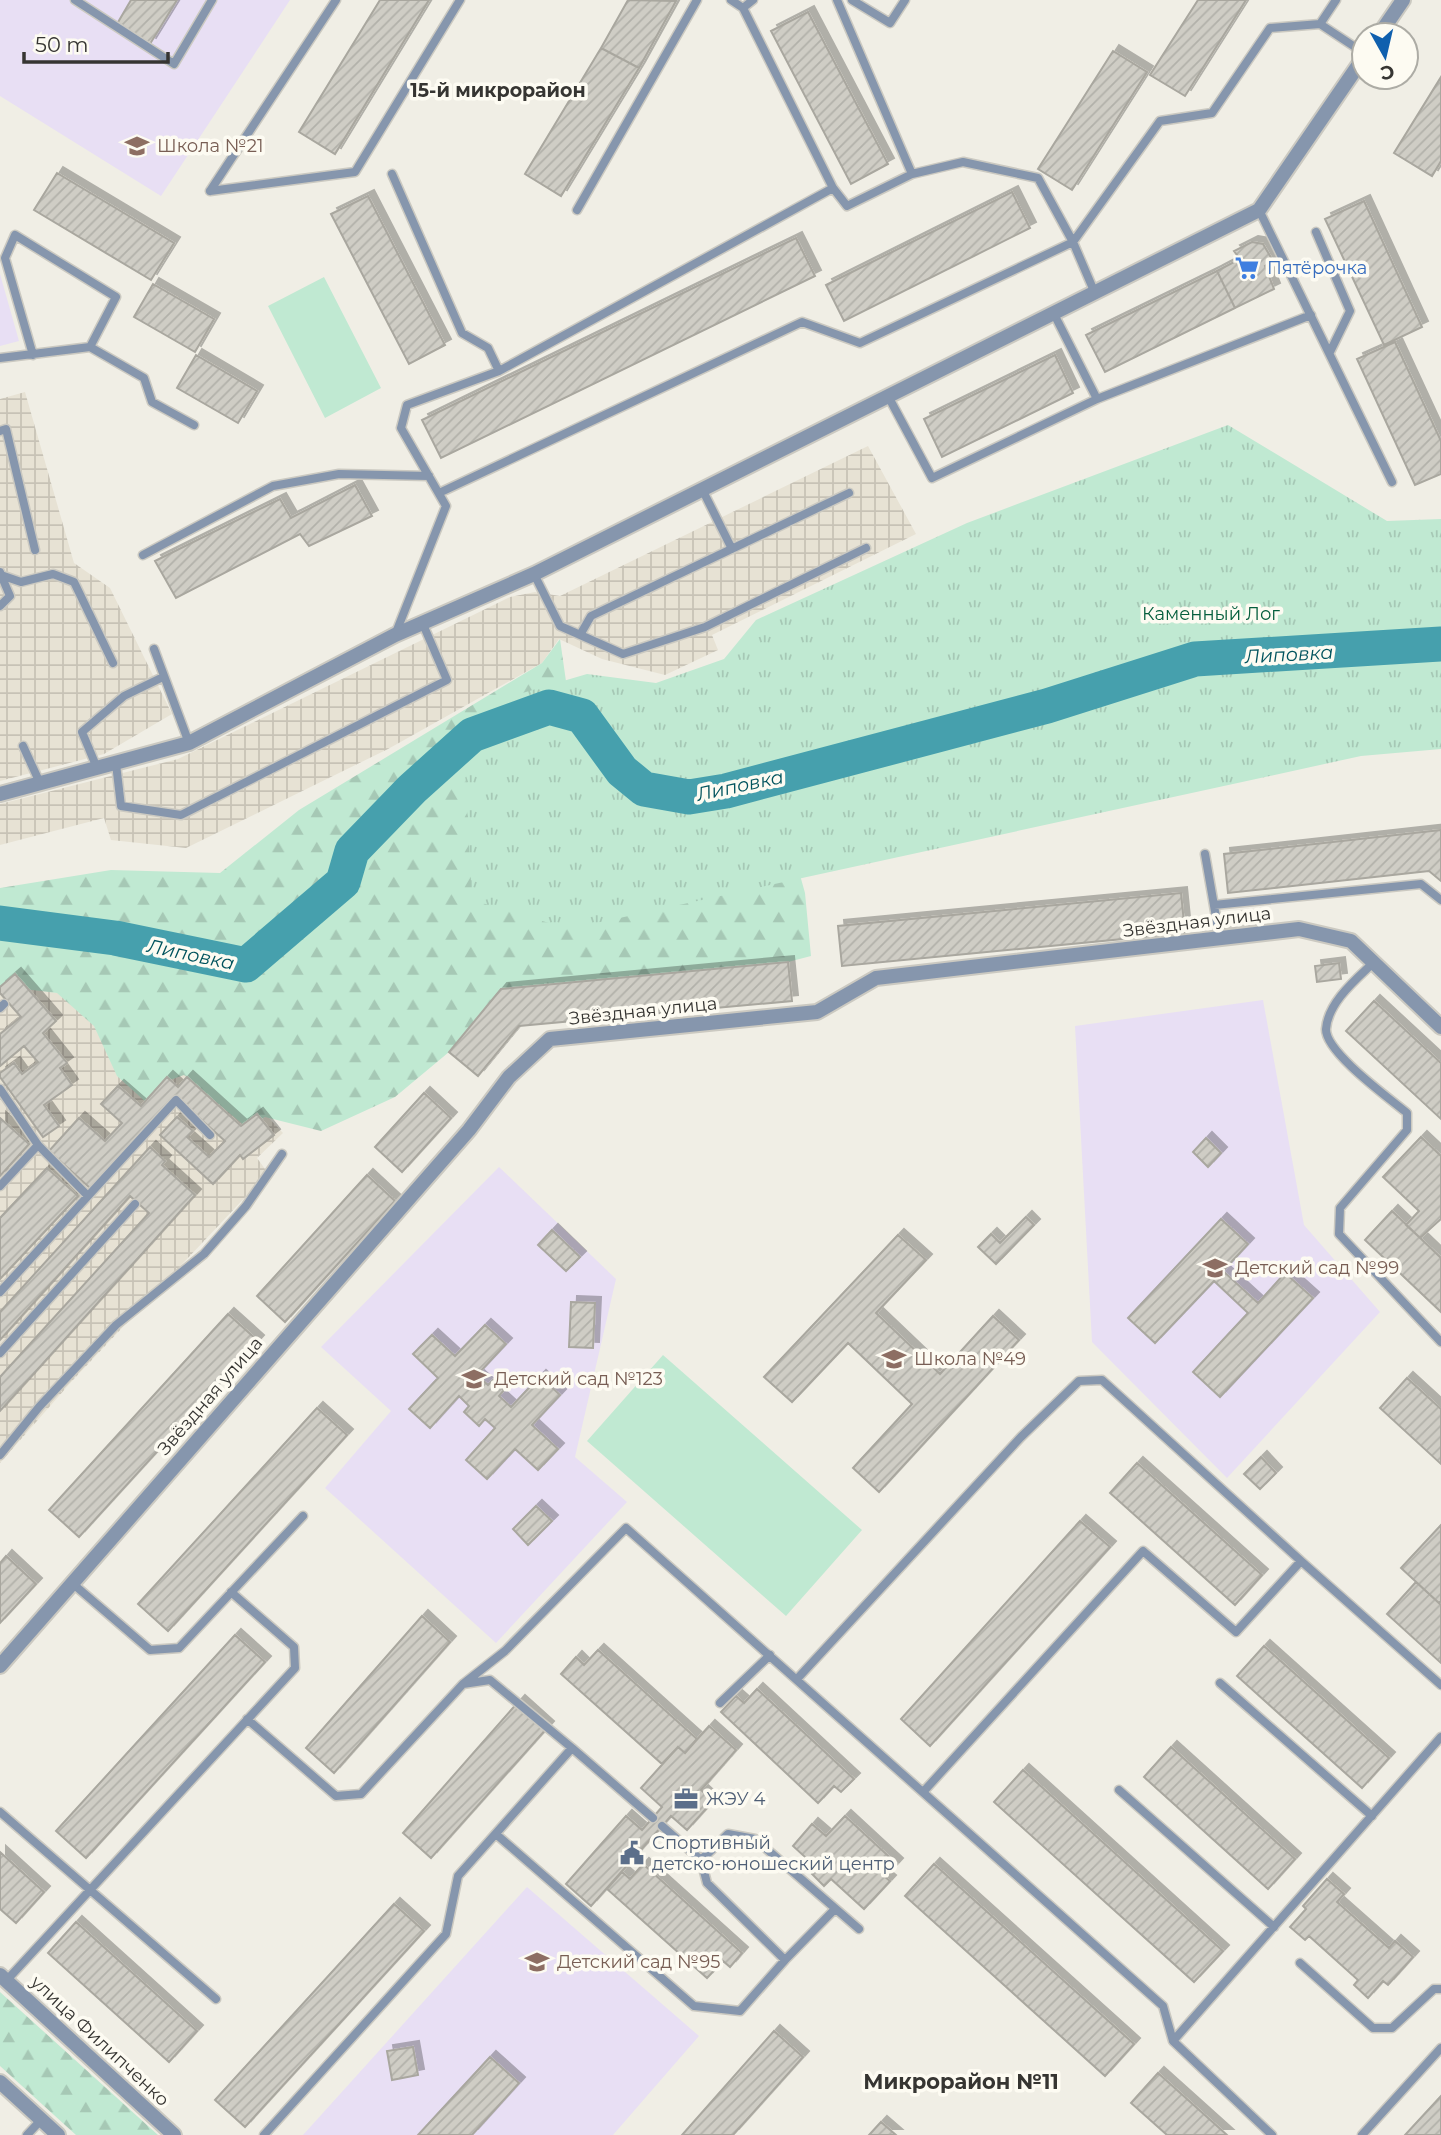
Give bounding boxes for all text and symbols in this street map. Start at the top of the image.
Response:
scale bar [24,21,168,65]
north arrow [1350,21,1420,91]
text: 50 m [35,32,89,57]
text: С [1379,60,1396,85]
district label: 15-й микрорайон [410,79,586,102]
school or university icon: Школа №21 [123,132,151,160]
place label: Школа №21 [157,135,264,157]
supermarket icon: Пятёрочка [1233,254,1261,282]
place label: Пятёрочка [1267,257,1367,279]
park label: Каменный Лог [1142,603,1280,625]
water label: Липовка [1243,641,1334,668]
water label: Липовка [694,765,786,806]
street label: Звёздная улица [1122,902,1272,942]
water label: Липовка [144,934,236,975]
street label: Звёздная улица [568,992,718,1030]
school or university icon: Детский сад №99 [1201,1254,1229,1282]
place label: Детский сад №99 [1235,1257,1399,1279]
street label: Звёздная улица [153,1333,267,1459]
school or university icon: Школа №49 [880,1345,908,1373]
place label: Школа №49 [914,1348,1026,1370]
school or university icon: Детский сад №123 [460,1365,488,1393]
place label: Детский сад №123 [494,1368,663,1390]
office icon: ЖЭУ 4 [672,1785,700,1813]
place label: ЖЭУ 4 [706,1788,765,1810]
place label: Спортивный детско-юношеский центр [652,1832,895,1875]
public building icon: Спортивный детско-юношеский центр [618,1839,646,1867]
school or university icon: Детский сад №95 [523,1948,551,1976]
place label: Детский сад №95 [557,1951,720,1973]
street label: улица Филипченко [25,1970,174,2111]
district label: Микрорайон №11 [863,2069,1059,2094]

